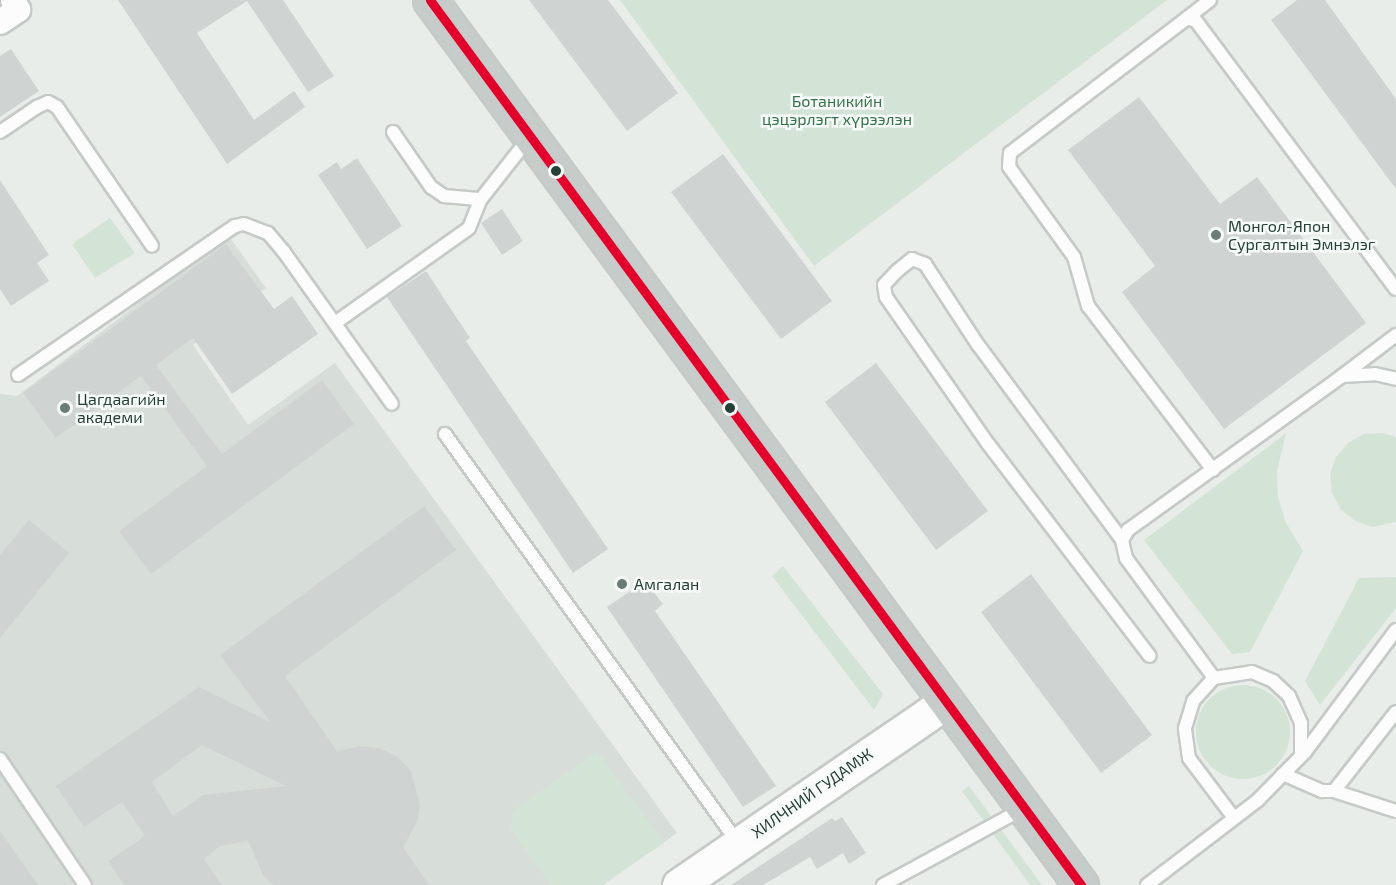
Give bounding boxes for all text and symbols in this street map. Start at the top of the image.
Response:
park label: Ботаникийн цэцэрлэгт хүрээлэн [762,91,912,129]
unlabelled marker [550,165,562,177]
place label: Монгол-Япон Сургалтын Эмнэлэг [1228,216,1375,254]
marker: Монгол-Япон Сургалтын Эмнэлэг [1209,228,1223,242]
place label: Цагдаагийн академи [77,389,166,427]
marker: Цагдаагийн академи [58,401,72,415]
unlabelled marker [724,402,736,414]
place label: Амгалан [634,574,699,594]
marker: Амгалан [615,577,629,591]
street label: ХИЛЧНИЙ ГУДАМЖ [748,744,876,842]

